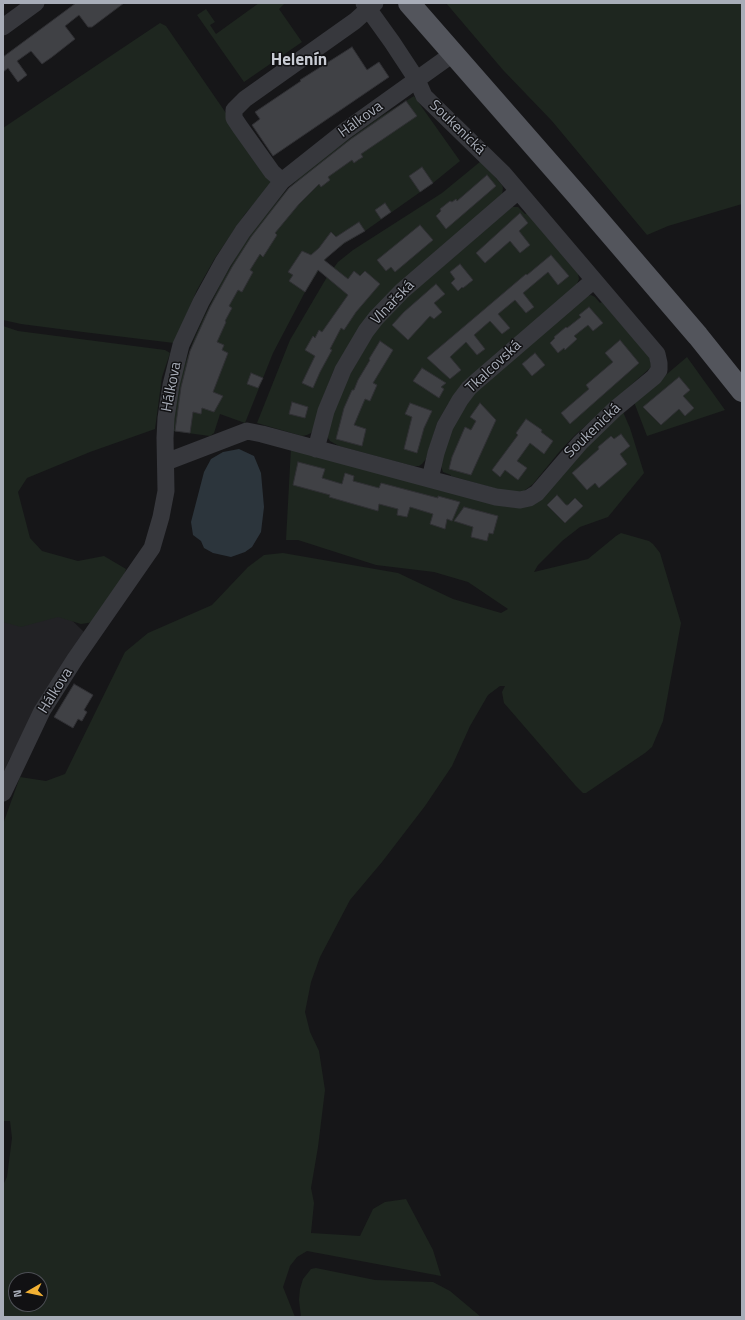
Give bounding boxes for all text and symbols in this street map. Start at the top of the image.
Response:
district label: Helenín [271,51,327,71]
street label: Soukenická [425,97,489,159]
street label: Hálkova [335,98,387,142]
street label: Vlnařská [368,277,418,329]
street label: Tkalcovská [463,337,525,397]
street label: Hálkova [158,361,186,413]
street label: Soukenická [561,400,625,462]
street label: Hálkova [35,665,77,717]
north arrow [8,1272,48,1312]
text: N [9,1289,26,1299]

